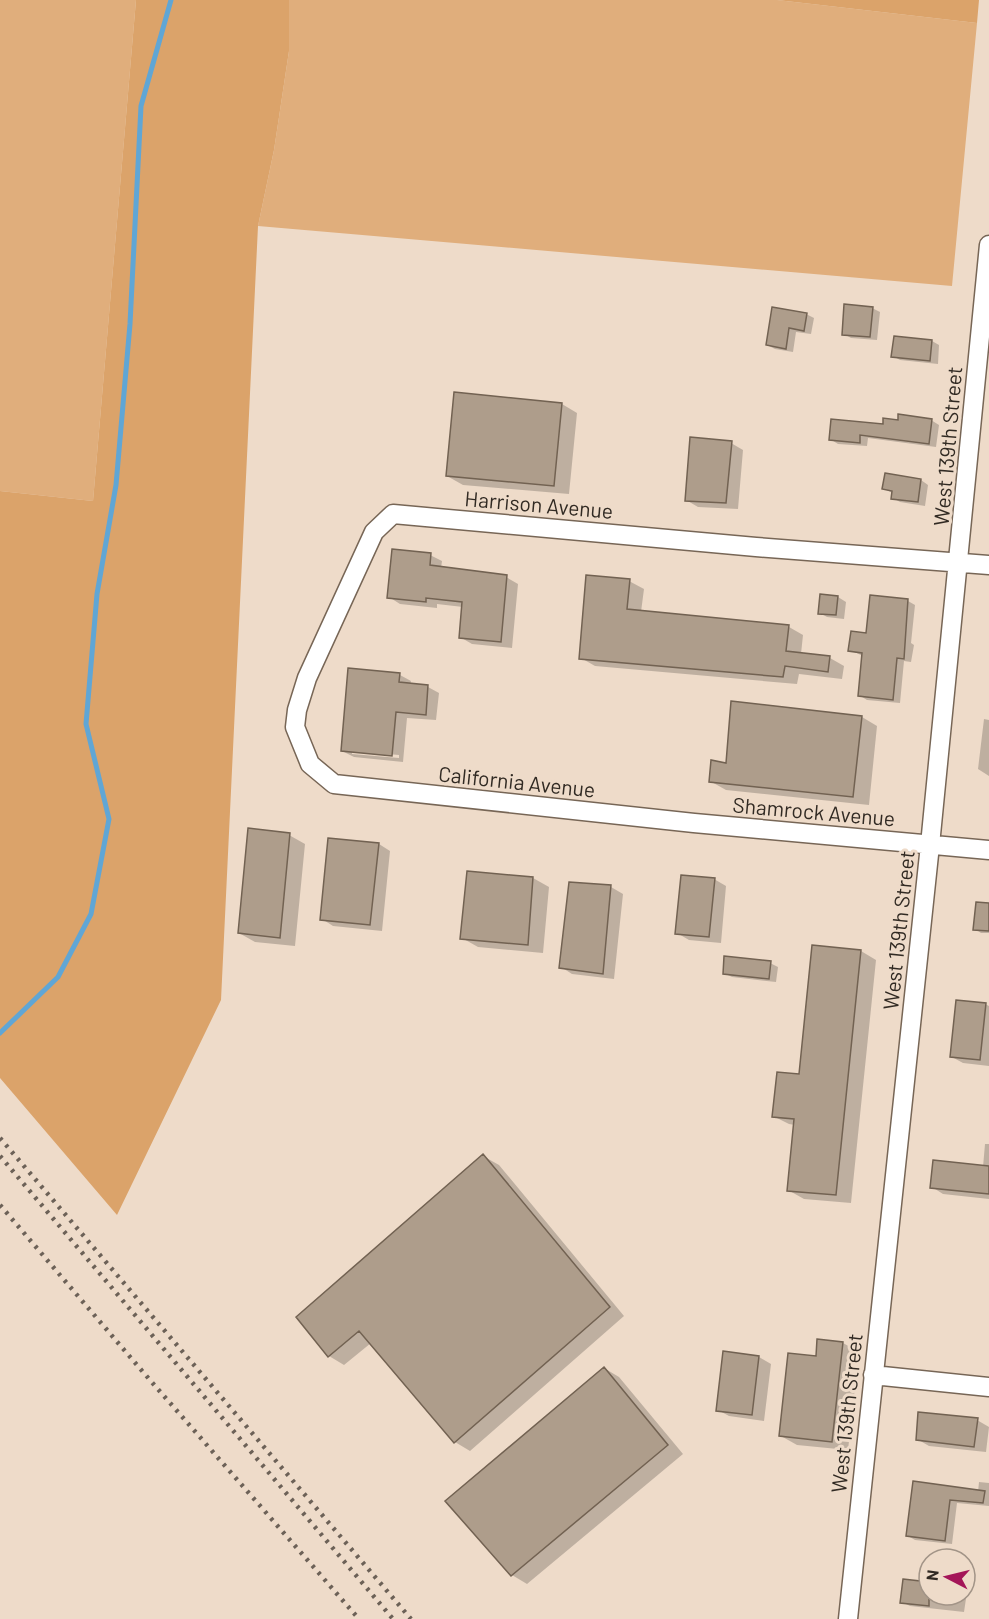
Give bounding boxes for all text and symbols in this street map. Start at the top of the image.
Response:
street label: West 139th Street [928,365,966,527]
street label: Harrison Avenue [464,485,614,523]
street label: California Avenue [437,760,597,802]
street label: Shamrock Avenue [732,791,896,831]
street label: West 139th Street [877,849,919,1011]
street label: West 139th Street [825,1332,867,1494]
north arrow [917,1547,977,1607]
text: N [922,1569,942,1582]

